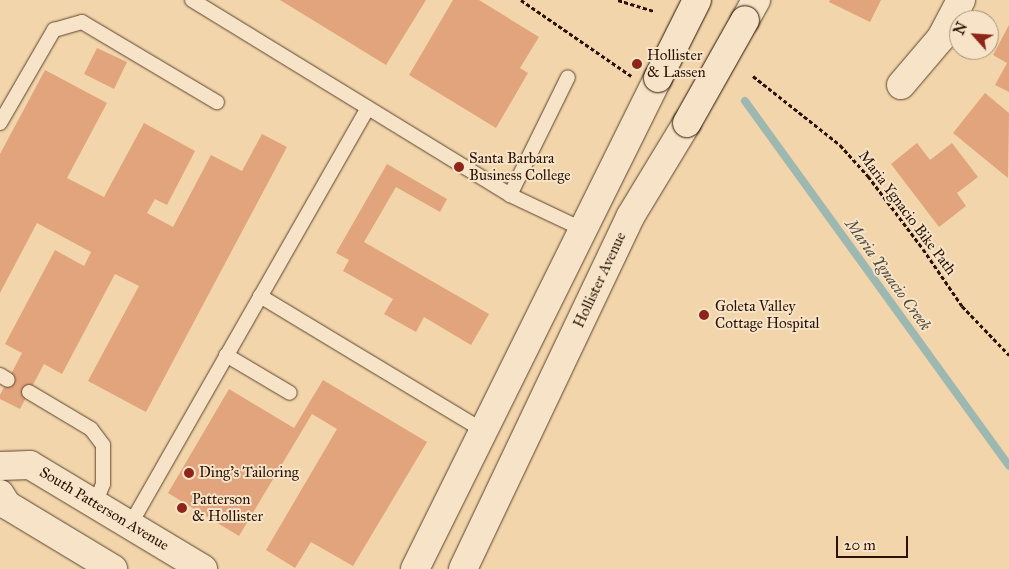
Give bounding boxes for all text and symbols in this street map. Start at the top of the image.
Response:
north arrow [949,10,999,60]
text: N [951,20,971,38]
place label: Hollister & Lassen [647,46,706,81]
marker: Hollister & Lassen [631,58,643,70]
street label: Maria Ygnacio Bike Path [854,147,960,279]
place label: Santa Barbara Business College [469,149,570,184]
marker: Santa Barbara Business College [453,161,465,173]
water label: Maria Ygnacio Creek [841,216,935,334]
street label: Hollister Avenue [570,229,630,331]
place label: Goleta Valley Cottage Hospital [715,297,820,332]
marker: Goleta Valley Cottage Hospital [697,308,711,322]
street label: South Patterson Avenue [36,463,172,555]
place label: Ding's Tailoring [199,464,299,482]
marker: Ding's Tailoring [183,467,195,479]
place label: Patterson & Hollister [192,490,263,525]
marker: Patterson & Hollister [176,502,188,514]
scale bar [839,526,912,558]
text: 20 m [844,536,876,554]

